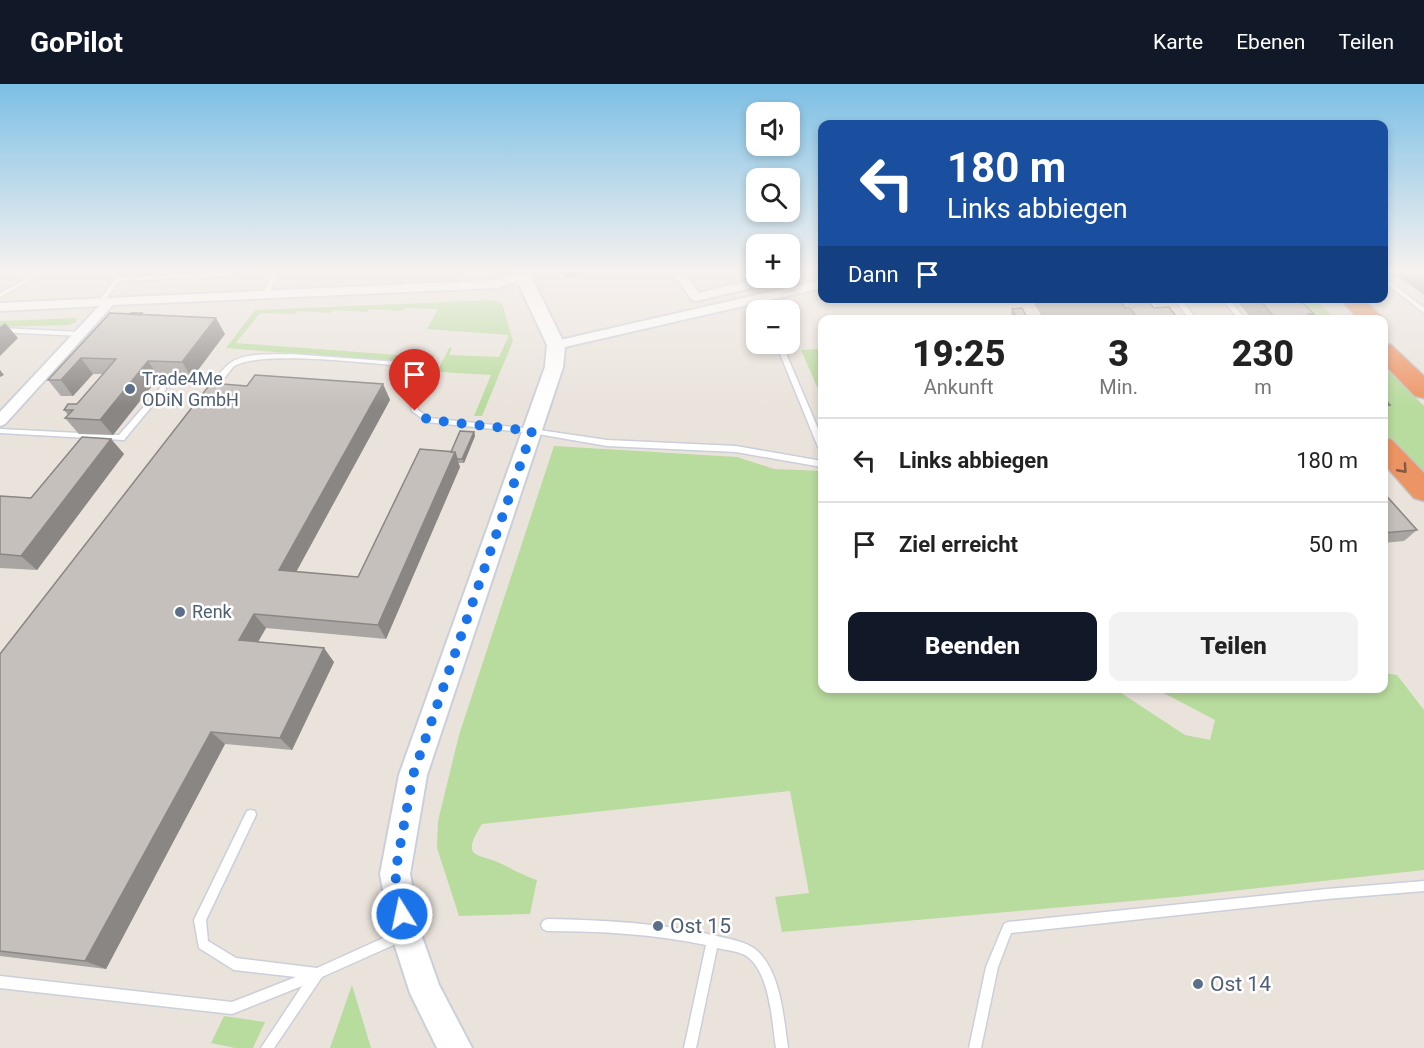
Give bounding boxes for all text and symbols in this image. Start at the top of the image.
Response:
text: GoPilot [30,26,123,59]
text: Karte [1153,30,1203,54]
text: Ebenen [1236,30,1305,54]
text: Teilen [1338,30,1394,54]
map controls [746,102,800,354]
button: sound [746,102,800,156]
text: 180 m [947,143,1066,192]
icon: left [848,144,926,222]
button: search [746,168,800,222]
text: Links abbiegen [947,193,1128,225]
button: + [746,234,800,288]
icon: arrive [911,258,944,291]
text: Dann [848,262,899,287]
button: − [746,300,800,354]
text: 19:25 [912,333,1005,375]
text: 3 [1108,333,1129,375]
text: 230 [1232,333,1294,375]
pin [389,349,440,411]
icon: arrive [398,358,431,391]
place label: Trade4Me ODiN GmbH [142,368,239,410]
text: Ankunft [924,375,994,399]
text: Min. [1099,375,1138,399]
text: m [1254,375,1272,399]
marker: Trade4Me ODiN GmbH [123,382,137,396]
icon: left [848,444,881,477]
text: Links abbiegen [899,448,1049,473]
text: 180 m [1296,448,1358,473]
one-way arrow [1396,462,1407,472]
icon: arrive [848,528,881,561]
text: Ziel erreicht [899,532,1018,557]
text: 50 m [1309,532,1358,557]
place label: Renk [192,601,233,622]
marker: Renk [173,605,187,619]
button: Beenden [848,612,1097,681]
button: Teilen [1109,612,1358,681]
position arrow [370,882,434,946]
place label: Ost 15 [670,914,731,938]
marker: Ost 15 [651,919,665,933]
place label: Ost 14 [1210,972,1271,996]
marker: Ost 14 [1191,977,1205,991]

